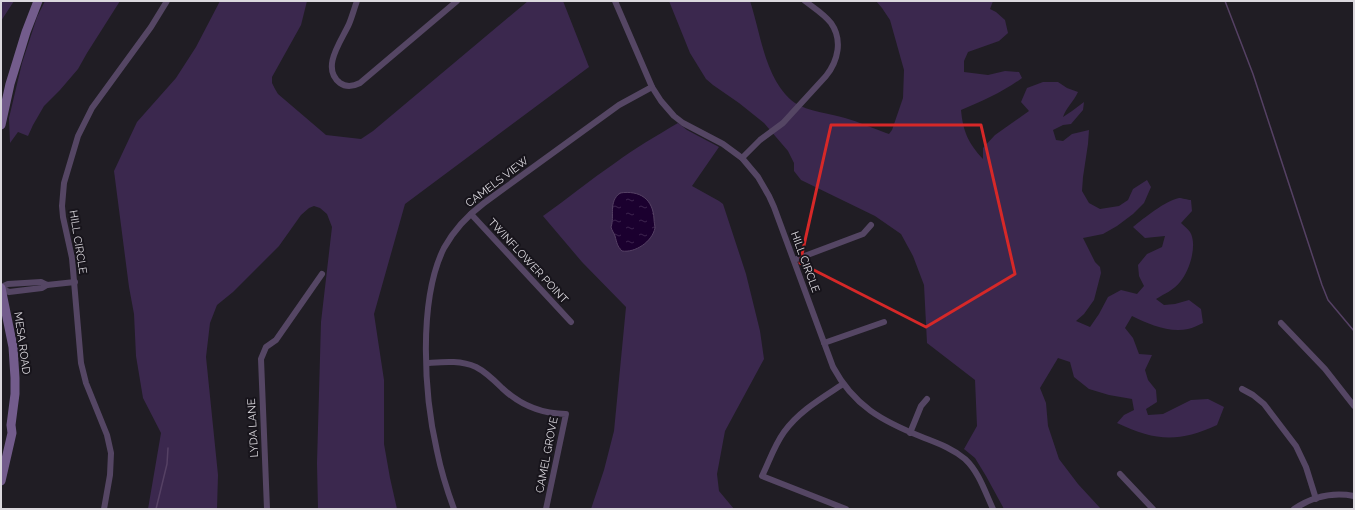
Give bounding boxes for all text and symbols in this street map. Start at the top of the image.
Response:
street label: CAMELS VIEW [463,154,531,210]
street label: HILL CIRCLE [67,209,89,275]
street label: TWINFLOWER POINT [485,216,571,306]
street label: HILL CIRCLE [788,230,822,295]
street label: MESA ROAD [11,311,33,375]
street label: LYDA LANE [245,398,261,458]
street label: CAMEL GROVE [533,416,561,494]

